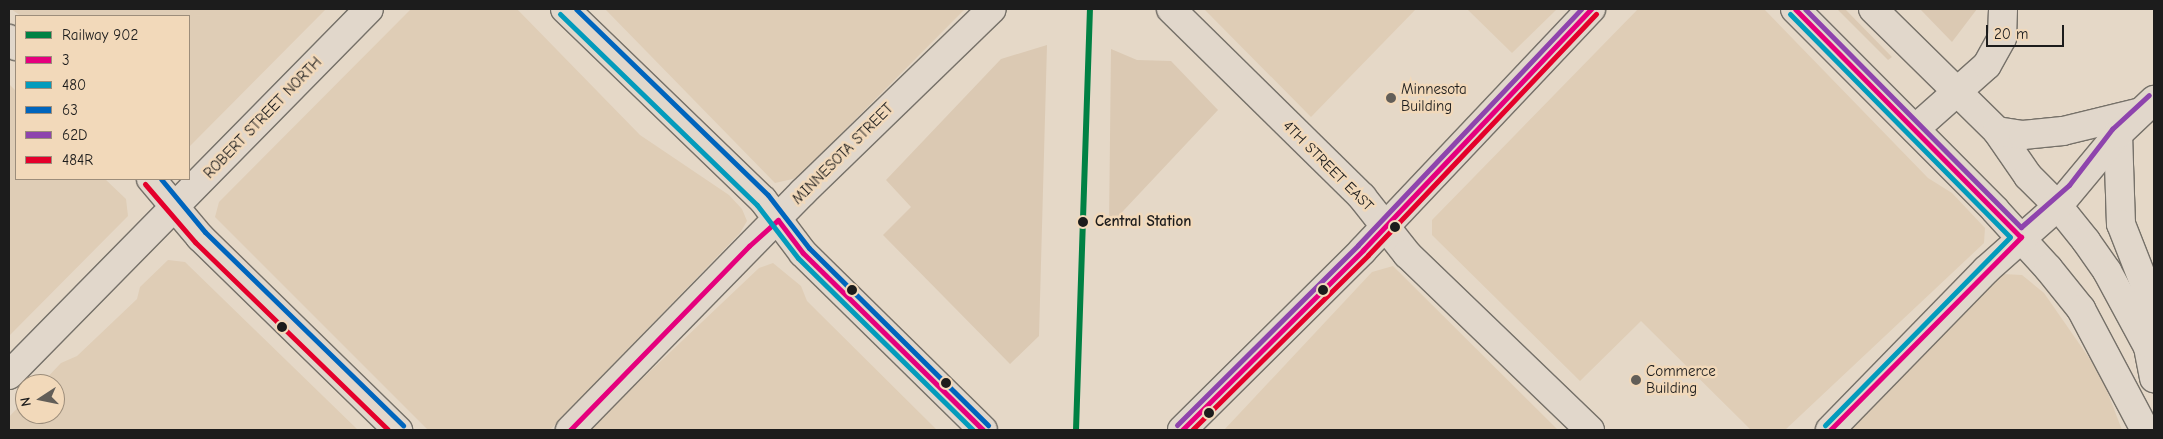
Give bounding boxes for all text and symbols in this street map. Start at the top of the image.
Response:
legend [15,15,190,180]
scale bar [1988,15,2066,47]
text: 20 m [1994,25,2028,43]
text: Railway 902 [62,26,138,44]
text: 3 [62,51,70,69]
street label: ROBERT STREET NORTH [200,54,326,182]
text: 480 [62,76,86,94]
place label: Minnesota Building [1401,80,1467,115]
marker: Minnesota Building [1385,92,1397,104]
street label: MINNESOTA STREET [789,100,897,208]
text: 63 [62,101,78,119]
street label: 4TH STREET EAST [1279,117,1377,215]
text: 62D [62,126,87,144]
text: 484R [62,151,93,169]
place label: Central Station [1095,213,1191,231]
marker: Central Station [1075,214,1091,230]
unlabelled marker [1390,222,1400,232]
unlabelled marker [847,285,857,295]
unlabelled marker [1318,285,1328,295]
unlabelled marker [277,322,287,332]
place label: Commerce Building [1646,362,1716,397]
north arrow [15,374,65,424]
marker: Commerce Building [1630,374,1642,386]
unlabelled marker [941,378,951,388]
text: N [17,396,35,408]
unlabelled marker [1204,408,1214,418]

